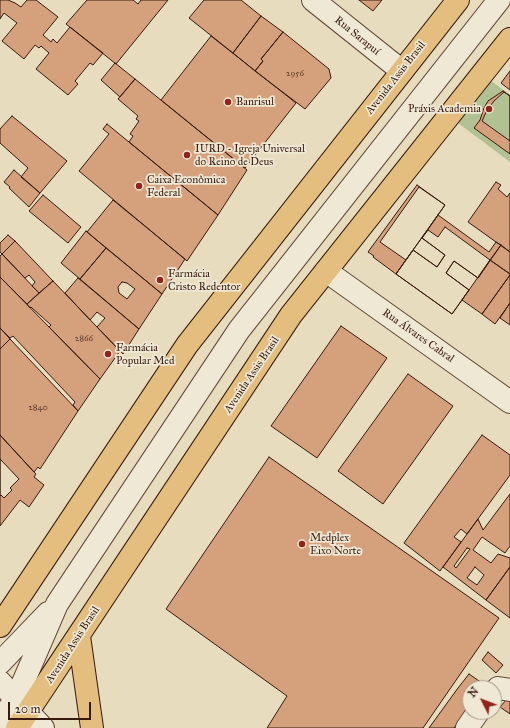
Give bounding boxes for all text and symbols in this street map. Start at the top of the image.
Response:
street label: Rua Sarapuí [332,14,382,58]
street label: Avenida Assis Brasil [363,39,429,117]
house number: 2956 [286,69,304,79]
place label: Banrisul [236,95,274,109]
marker: Banrisul [223,97,233,107]
place label: Práxis Academia [408,102,481,116]
marker: Práxis Academia [484,104,494,114]
place label: IURD - Igreja Universal do Reino de Deus [195,142,305,168]
marker: IURD - Igreja Universal do Reino de Deus [182,150,192,160]
place label: Caixa Econômica Federal [147,173,225,199]
marker: Caixa Econômica Federal [134,181,144,191]
place label: Farmácia Cristo Redentor [168,267,240,293]
marker: Farmácia Cristo Redentor [155,275,165,285]
street label: Rua Álvares Cabral [379,306,457,366]
house number: 2866 [75,334,93,344]
street label: Avenida Assis Brasil [222,334,282,416]
place label: Farmácia Popular Med [116,341,174,367]
marker: Farmácia Popular Med [103,349,113,359]
house number: 2840 [28,403,48,413]
place label: Medplex Eixo Norte [310,531,361,557]
marker: Medplex Eixo Norte [297,539,307,549]
street label: Avenida Assis Brasil [43,604,103,686]
north arrow [462,680,502,720]
text: N [465,684,481,700]
scale bar [10,694,93,720]
text: 20 m [15,702,41,716]

